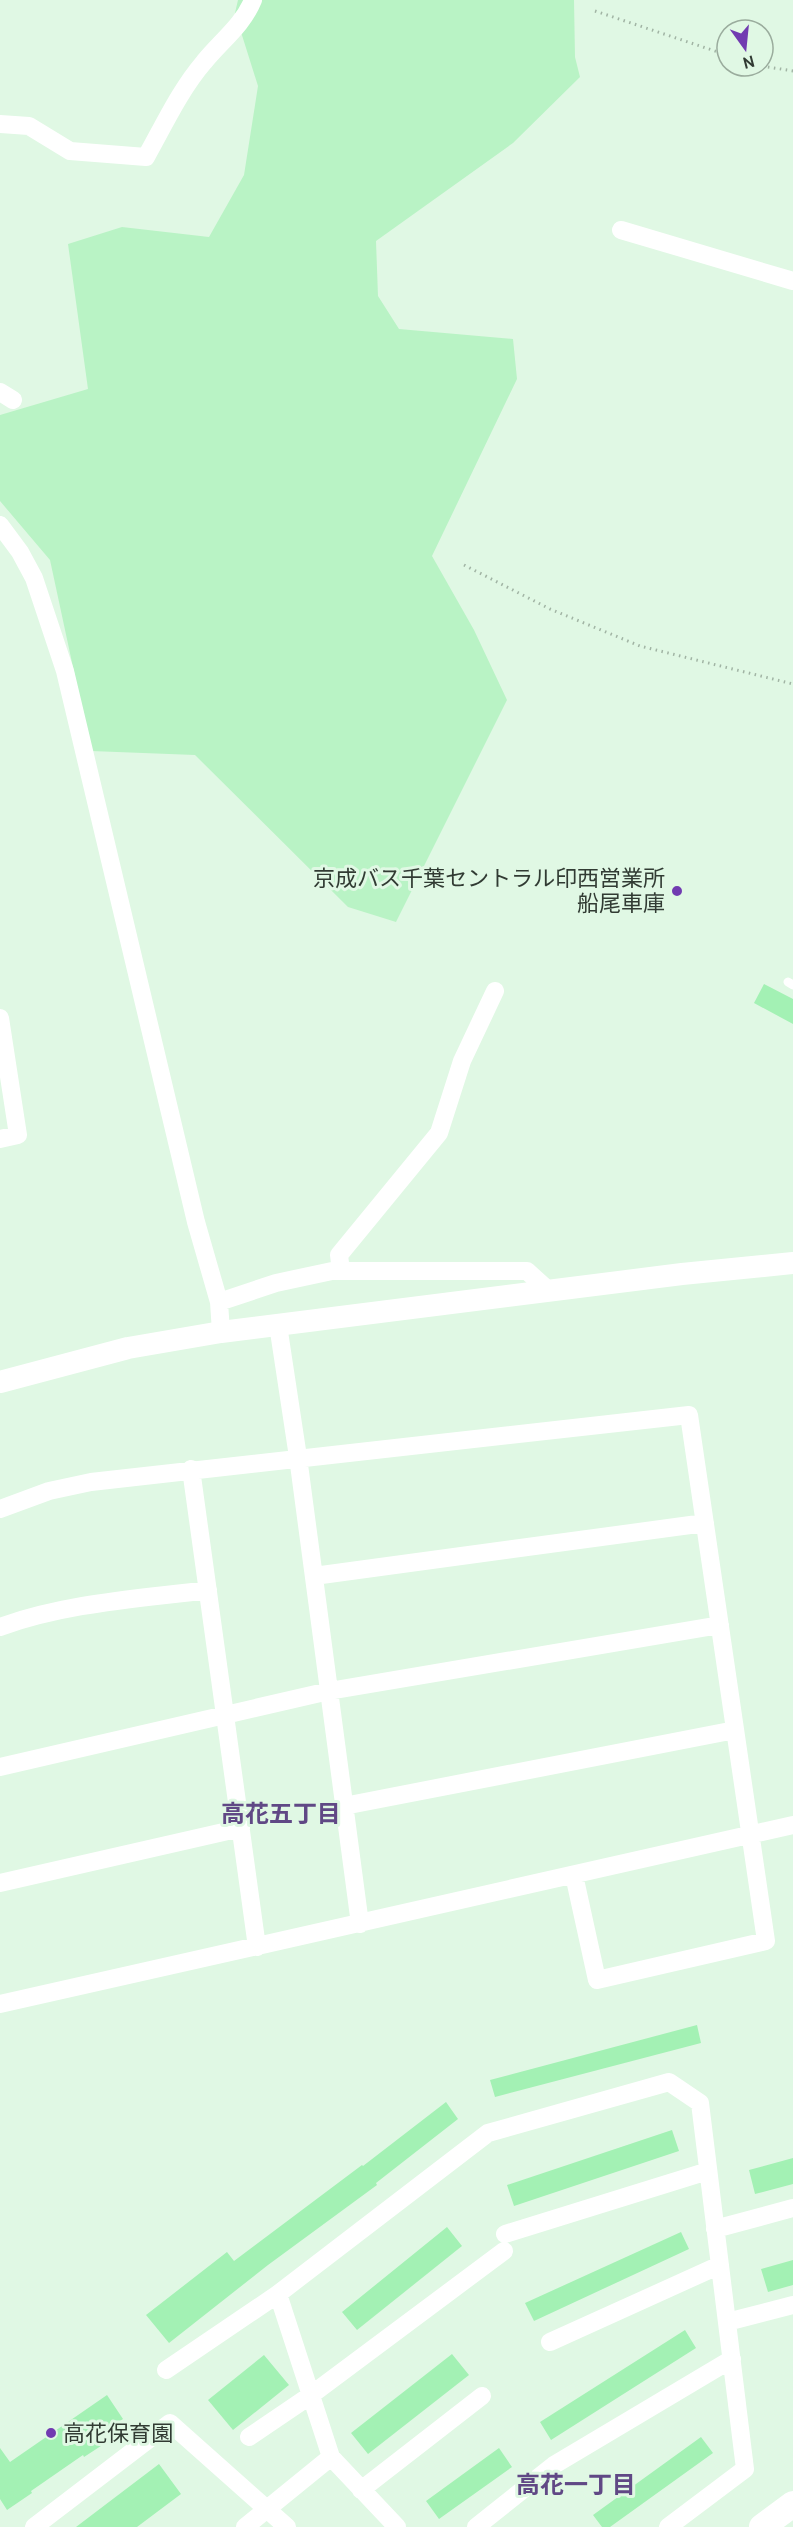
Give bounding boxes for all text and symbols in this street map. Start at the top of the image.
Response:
north arrow [715,18,775,78]
text: N [741,51,757,73]
place label: 京成バス千葉セントラル印西営業所 船尾車庫 [313,865,665,917]
marker: 京成バス千葉セントラル印西営業所 船尾車庫 [670,884,684,898]
district label: 高花五丁目 [221,1799,341,1828]
place label: 高花保育園 [63,2420,173,2447]
marker: 高花保育園 [44,2426,58,2440]
district label: 高花一丁目 [516,2470,636,2499]

